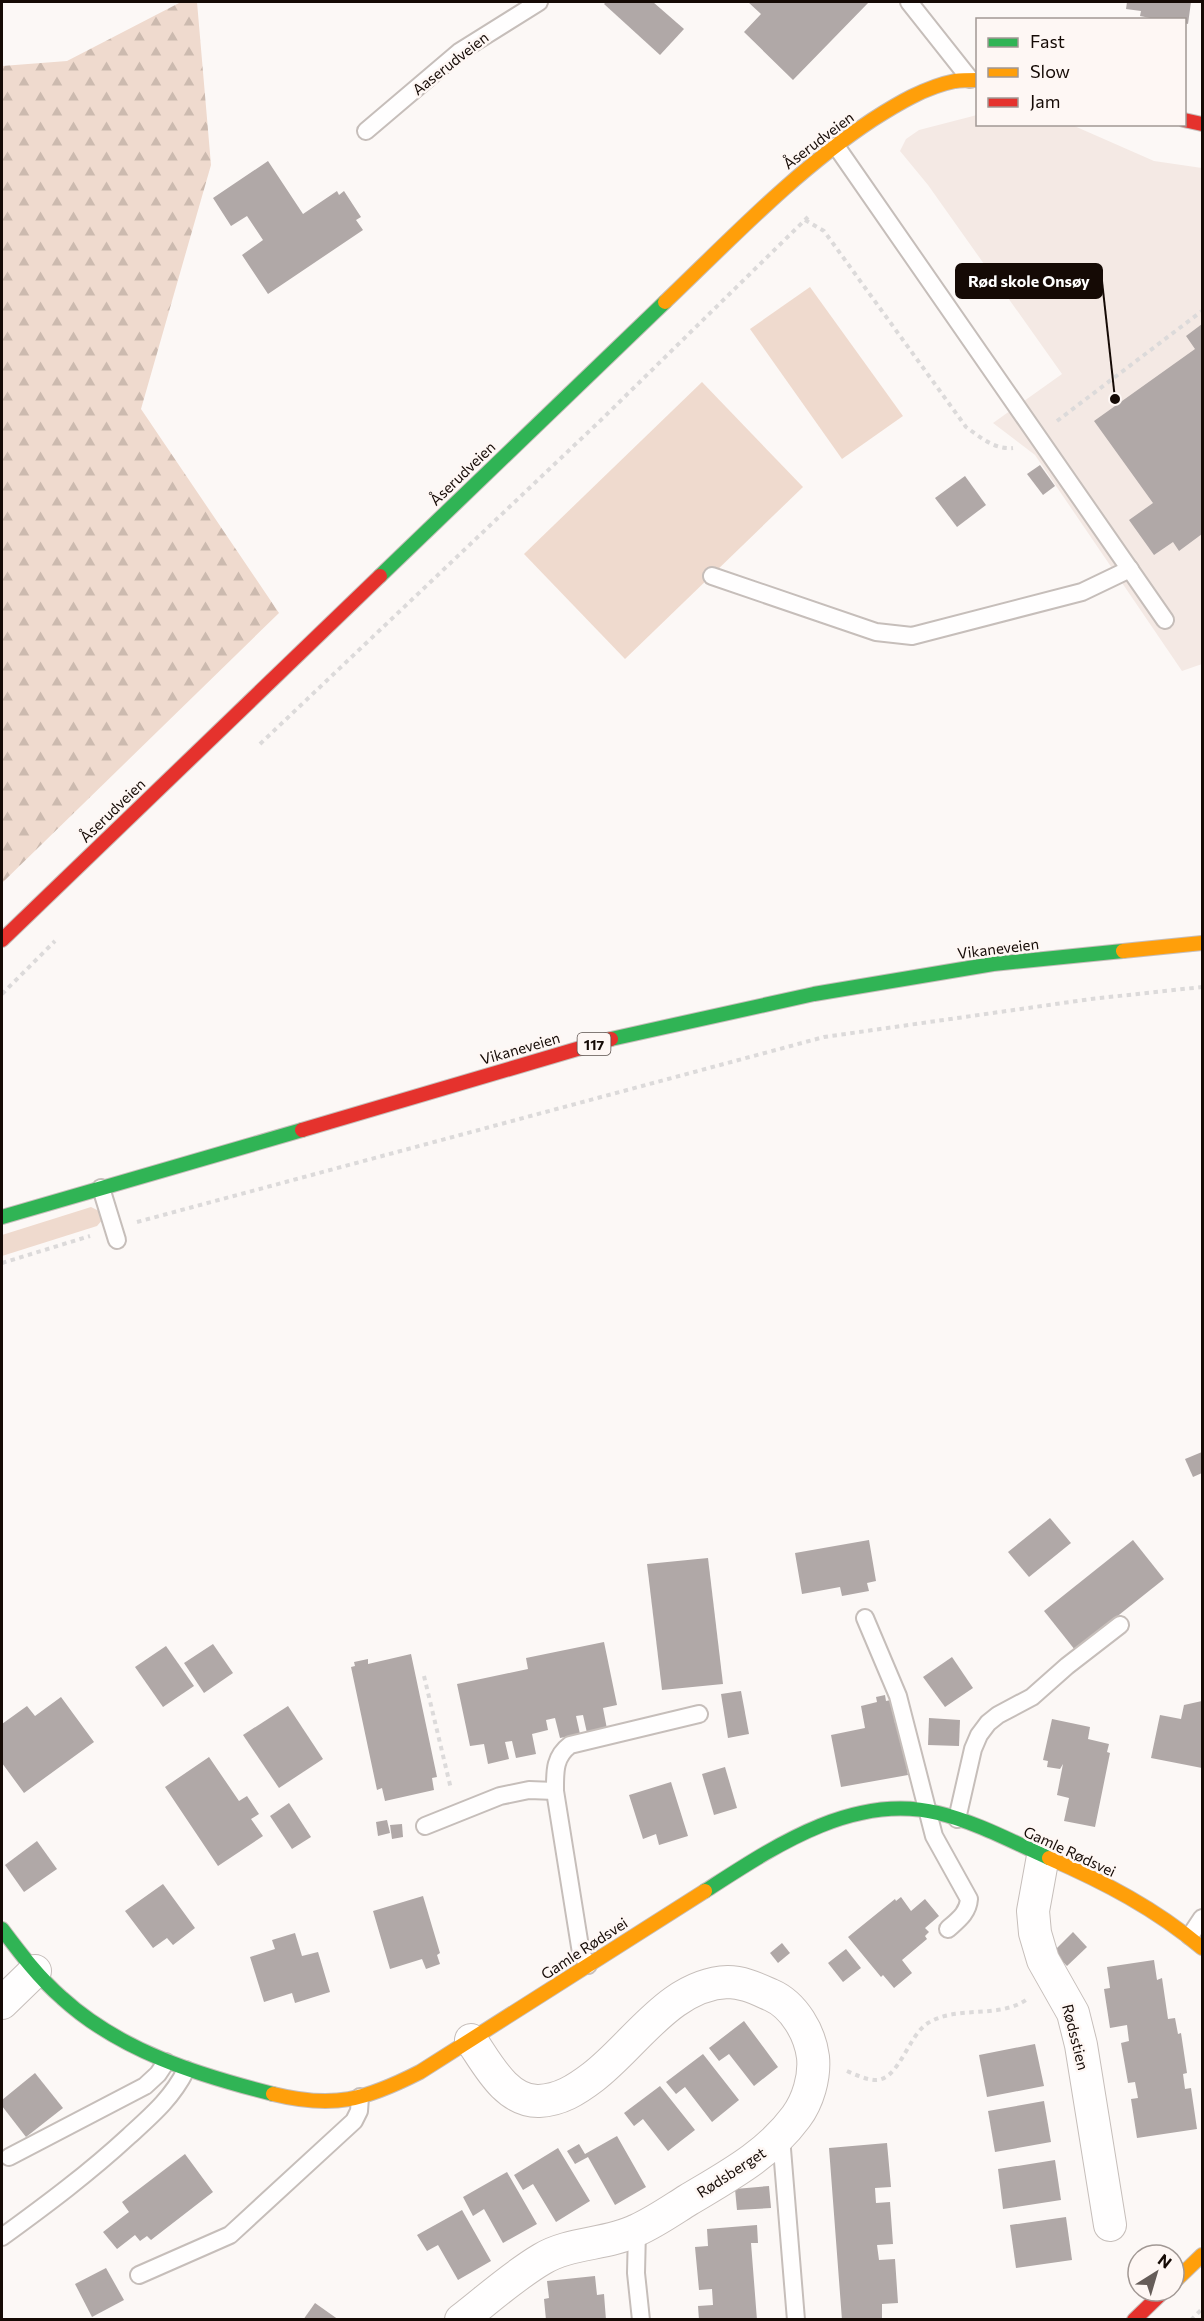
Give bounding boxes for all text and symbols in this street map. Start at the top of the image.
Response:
legend [976,18,1186,126]
street label: Aaserudveien [408,28,492,98]
text: Fast [1030,30,1065,52]
text: Slow [1030,60,1070,82]
text: Jam [1030,90,1060,112]
street label: Åserudveien [779,107,857,172]
callout: Rød skole Onsøy [956,264,1102,298]
text: Rød skole Onsøy [968,271,1090,290]
street label: Åserudveien [425,437,498,509]
street label: Åserudveien [75,774,148,846]
street label: Vikaneveien [956,934,1040,962]
street label: Vikaneveien [478,1028,562,1068]
road number: 117 [578,1033,610,1055]
street label: Gamle Rødsvei [1021,1822,1119,1880]
street label: Gamle Rødsvei [537,1913,631,1983]
street label: Rødsstien [1059,2002,1093,2072]
street label: Rødsberget [693,2143,769,2201]
north arrow [1126,2243,1186,2303]
text: N [1155,2249,1176,2272]

